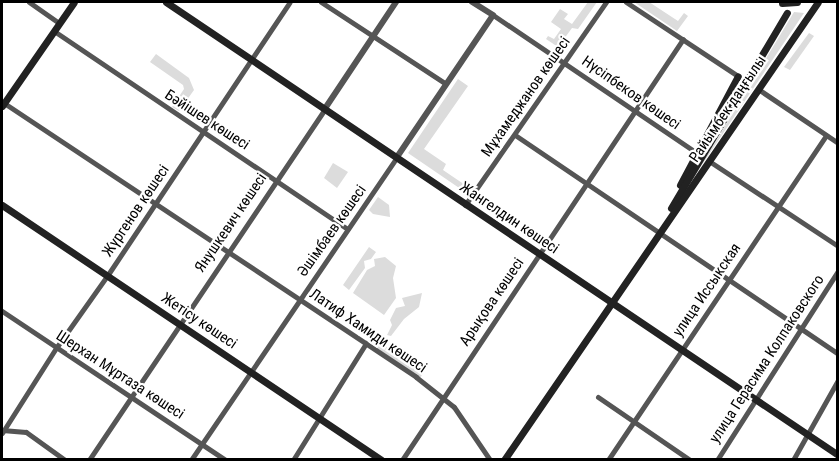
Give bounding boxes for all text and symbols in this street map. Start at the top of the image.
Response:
street label: Мұхамеджанов көшесі [478,34,574,160]
street label: Нүсіпбеков көшесі [578,52,684,134]
street label: Райымбек даңғылы [686,52,770,166]
street label: Бәйішев көшесі [161,86,253,154]
street label: Жүргенов көшесі [99,162,173,260]
street label: Янушкевич көшесі [191,170,271,276]
street label: Жангелдин көшесі [456,178,562,258]
street label: Әшімбаев көшесі [294,182,370,280]
street label: улица Иссыкская [669,240,745,340]
street label: Арықова көшесі [456,255,528,349]
street label: улица Герасима Колпаковского [706,272,828,446]
street label: Латиф Хамиди көшесі [306,285,430,377]
street label: Жетісу көшесі [158,289,240,353]
street label: Шерхан Мұртаза көшесі [52,327,188,423]

